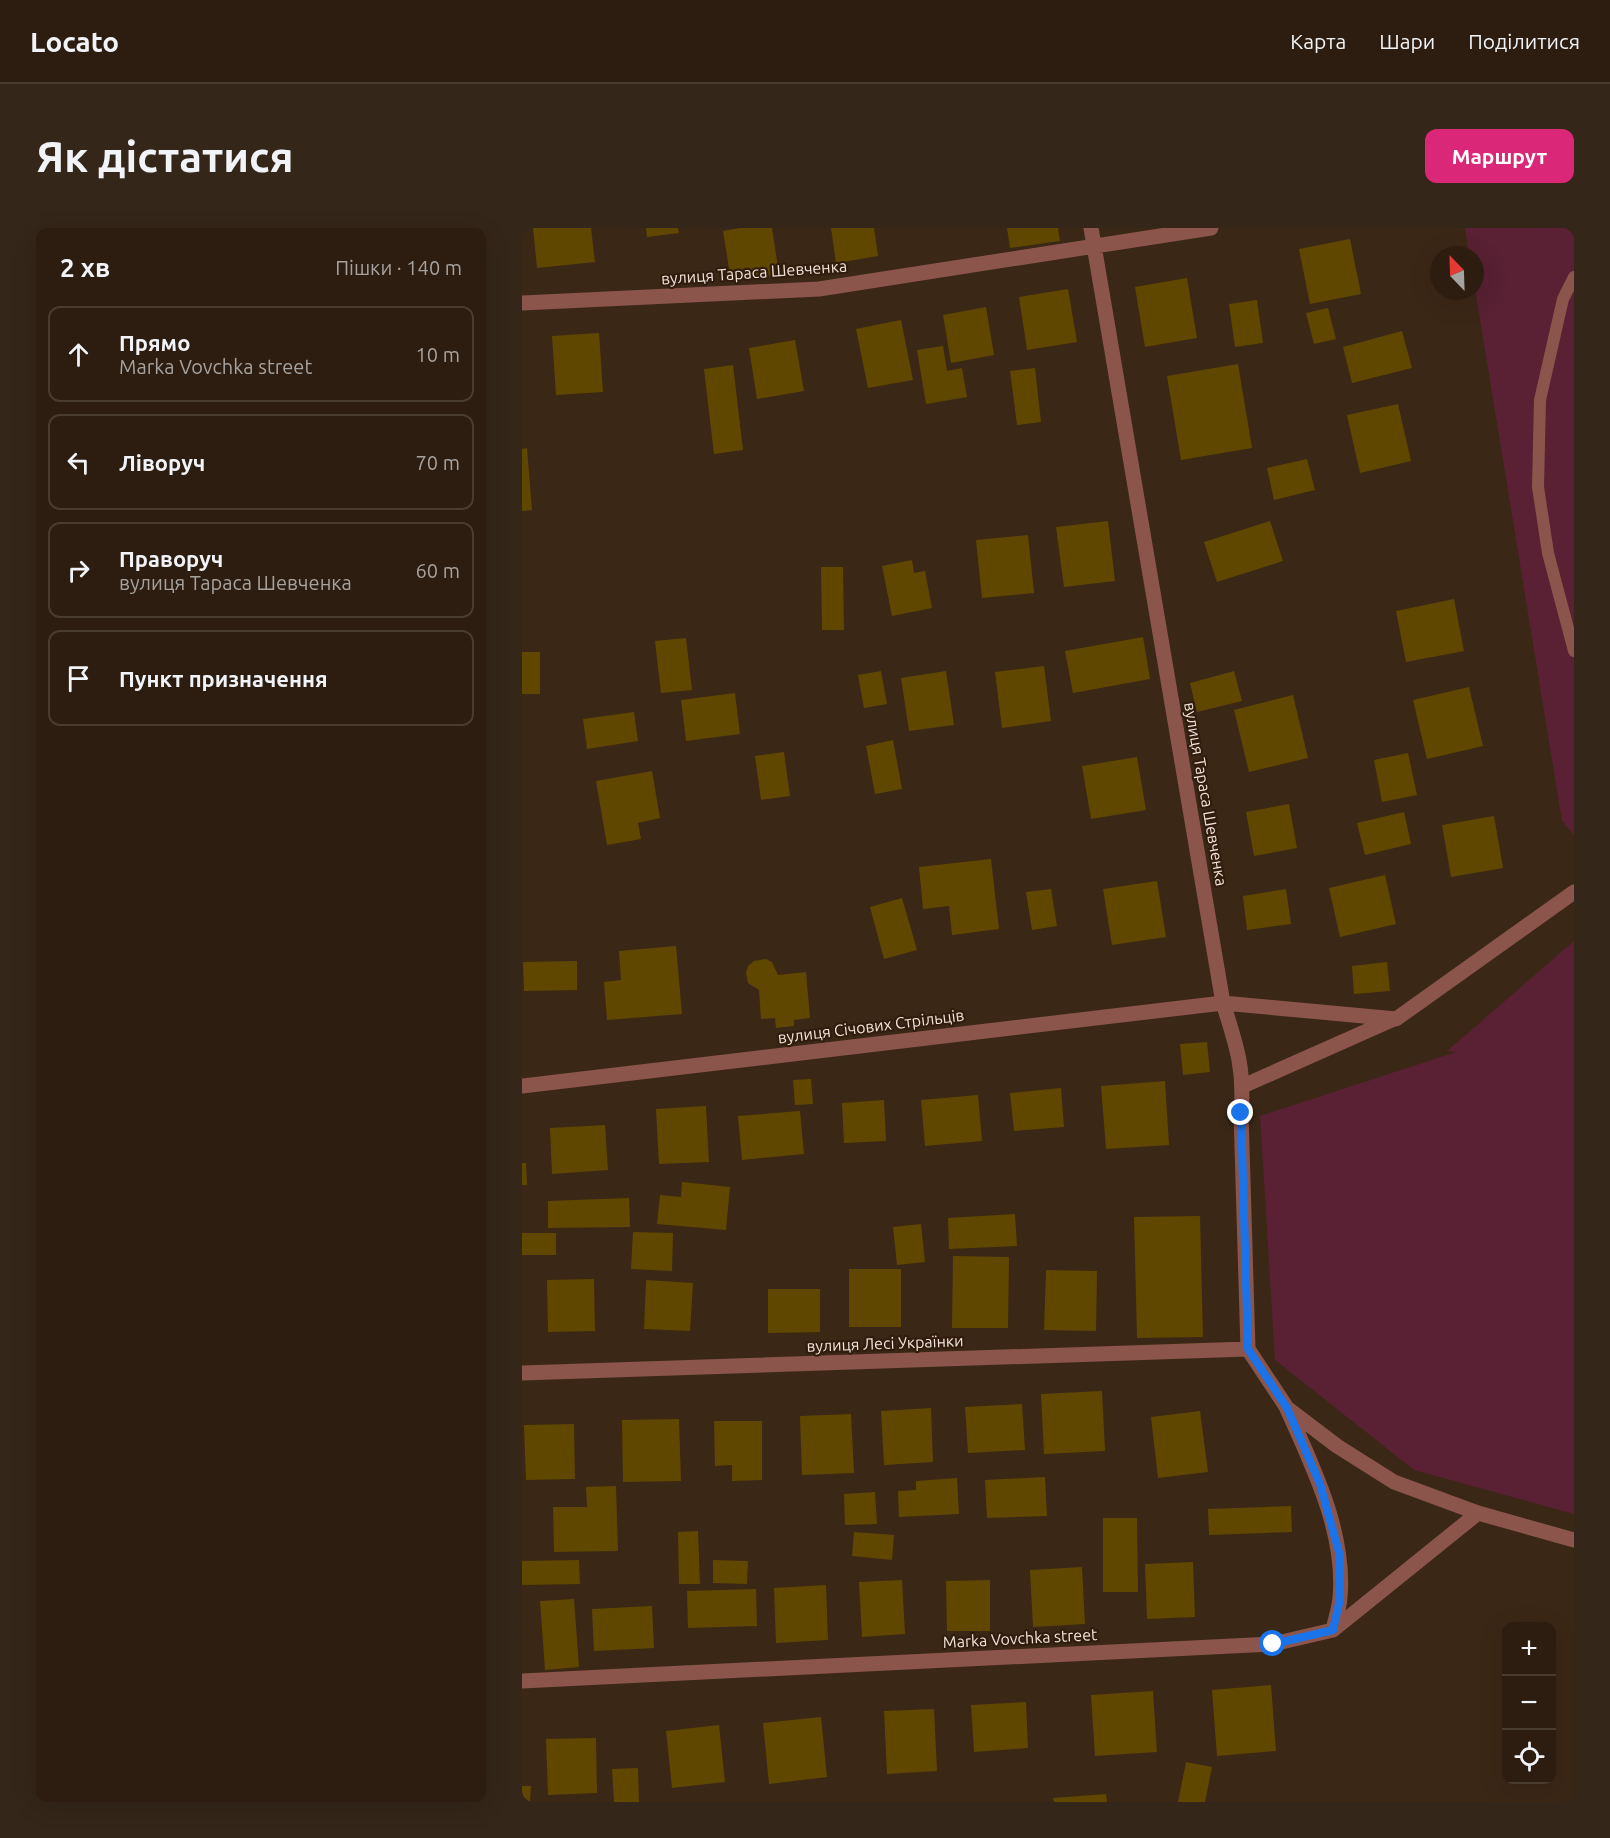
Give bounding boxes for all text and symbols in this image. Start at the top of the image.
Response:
text: Locato [30,26,119,57]
text: Карта [1290,29,1346,53]
text: Шари [1379,29,1435,53]
text: Поділитися [1468,29,1580,53]
button: Маршрут [1425,129,1574,183]
text: Як дістатися [36,133,294,180]
north arrow [1430,246,1484,300]
text: 2 хв [60,253,110,282]
text: Пішки · 140 m [335,256,462,279]
street label: вулиця Тараса Шевченка [660,257,848,287]
text: Прямо [119,330,190,355]
icon: ahead [62,338,95,371]
text: 10 m [416,343,460,366]
text: Marka Vovchka street [119,355,312,378]
icon: left [62,446,95,479]
text: Ліворуч [119,450,205,475]
text: 70 m [416,451,460,474]
text: Праворуч [119,546,223,571]
icon: right [62,554,95,587]
text: 60 m [416,559,460,582]
text: вулиця Тараса Шевченка [119,571,352,594]
icon: arrive [62,662,95,695]
text: Пункт призначення [119,666,328,691]
street label: вулиця Тараса Шевченка [1181,701,1231,887]
street label: вулиця Січових Стрільців [777,1006,965,1046]
route end [1227,1099,1253,1125]
street label: вулиця Лесі Українки [806,1331,964,1355]
map controls [1502,1622,1556,1784]
button: + [1502,1622,1556,1676]
street label: Marka Vovchka street [942,1625,1098,1651]
route start [1259,1630,1285,1656]
button: − [1502,1676,1556,1730]
button: locate [1502,1730,1556,1784]

